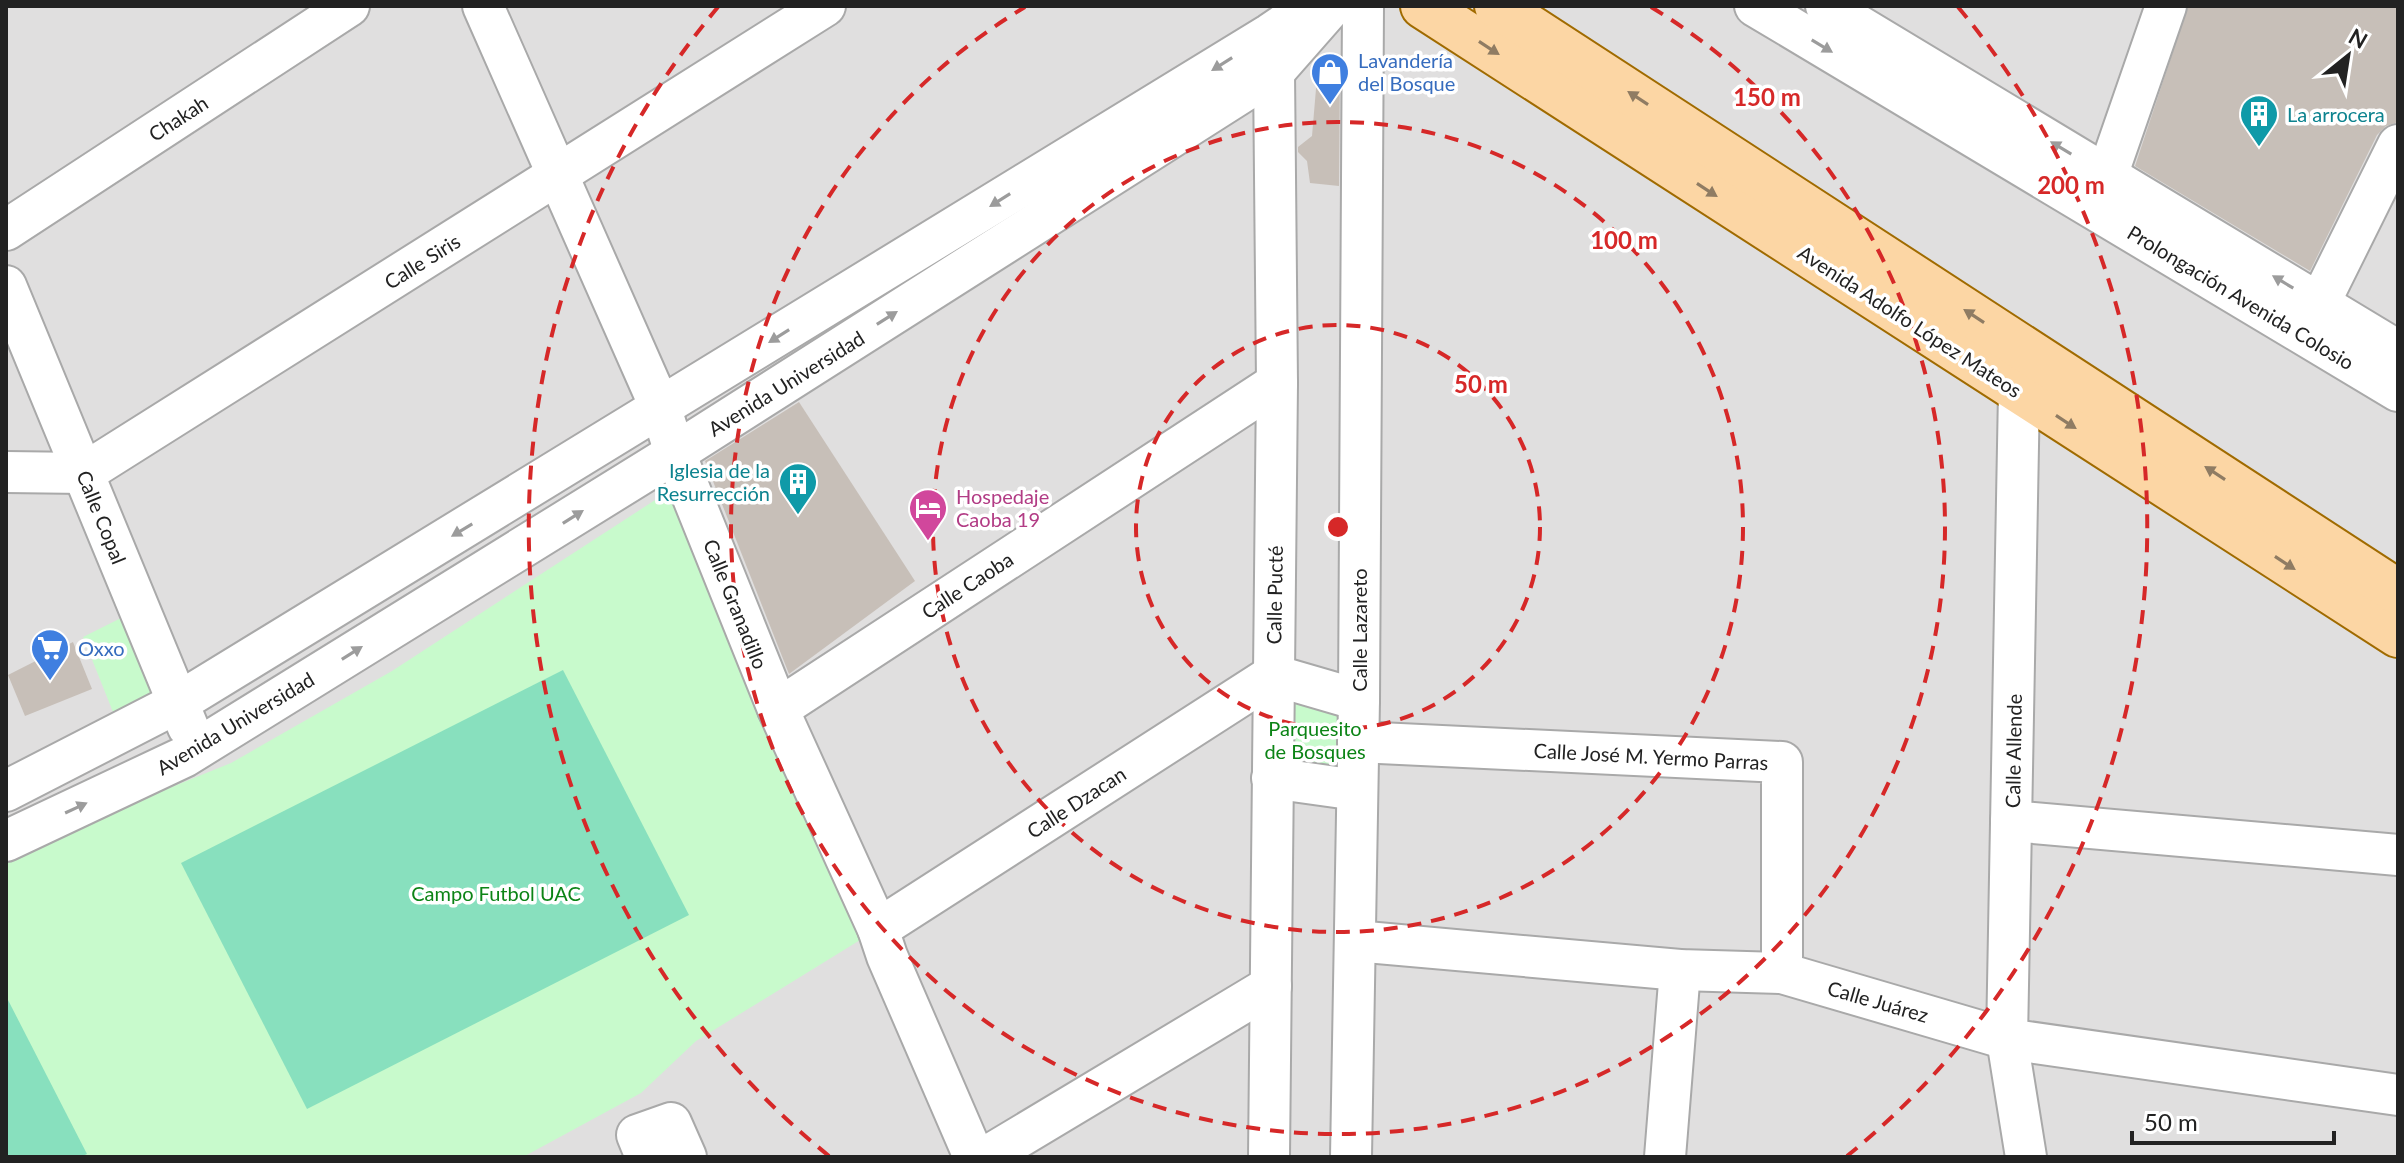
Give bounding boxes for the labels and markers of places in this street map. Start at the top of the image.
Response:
place label: Lavandería del Bosque [1358,48,1455,95]
shop icon: Lavandería del Bosque [1309,51,1351,106]
building icon: La arrocera [2238,93,2280,148]
place label: La arrocera [2287,102,2385,126]
place label: Iglesia de la Resurrección [657,458,770,505]
building icon: Iglesia de la Resurrección [777,461,819,516]
place label: Hospedaje Caoba 19 [956,484,1049,531]
hotel icon: Hospedaje Caoba 19 [907,487,949,542]
centre of rings [1324,513,1352,541]
supermarket icon: Oxxo [29,627,71,682]
place label: Oxxo [78,636,125,660]

